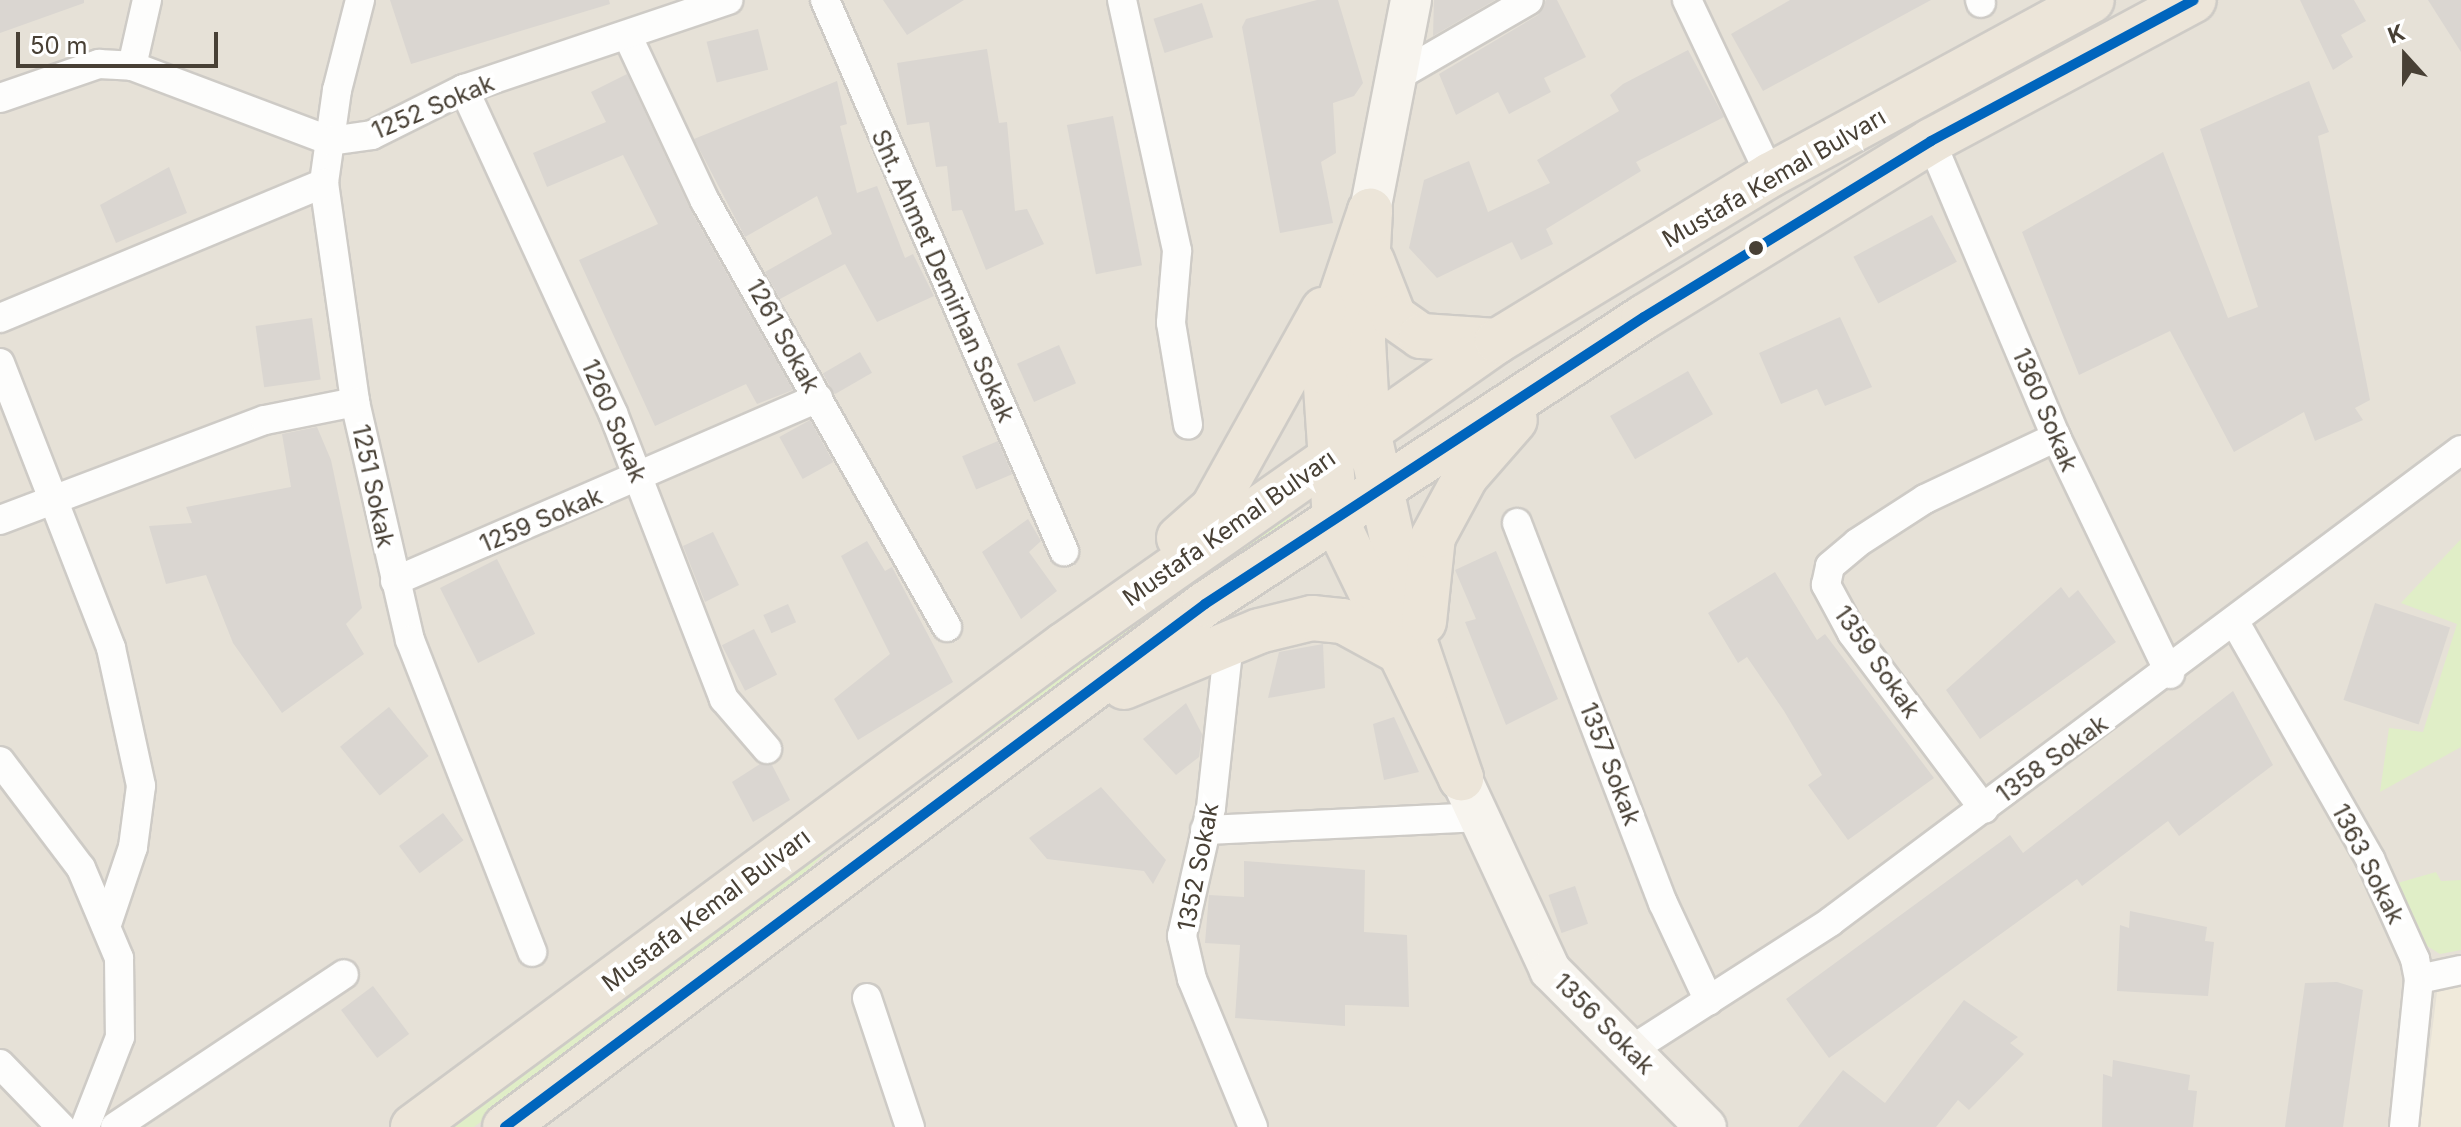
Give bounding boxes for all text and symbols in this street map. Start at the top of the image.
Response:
scale bar [20,16,222,66]
north arrow [2365,16,2445,96]
text: K [2384,19,2408,49]
text: 50 m [30,31,88,60]
street label: 1252 Sokak [368,68,498,146]
street label: Mustafa Kemal Bulvarı [1657,102,1891,254]
street label: Sht. Ahmet Demirhan Sokak [865,125,1021,427]
unlabelled marker [1748,240,1764,256]
street label: 1261 Sokak [740,274,826,398]
street label: 1360 Sokak [2006,344,2084,476]
street label: 1260 Sokak [575,355,653,487]
street label: 1251 Sokak [346,422,400,550]
street label: Mustafa Kemal Bulvarı [1117,444,1341,612]
street label: 1259 Sokak [475,481,607,559]
street label: 1359 Sokak [1828,600,1926,724]
street label: 1357 Sokak [1573,699,1647,829]
street label: 1358 Sokak [1991,709,2113,809]
street label: 1363 Sokak [2326,799,2410,929]
street label: 1352 Sokak [1171,800,1225,934]
street label: Mustafa Kemal Bulvarı [596,822,816,998]
street label: 1356 Sokak [1548,968,1660,1080]

